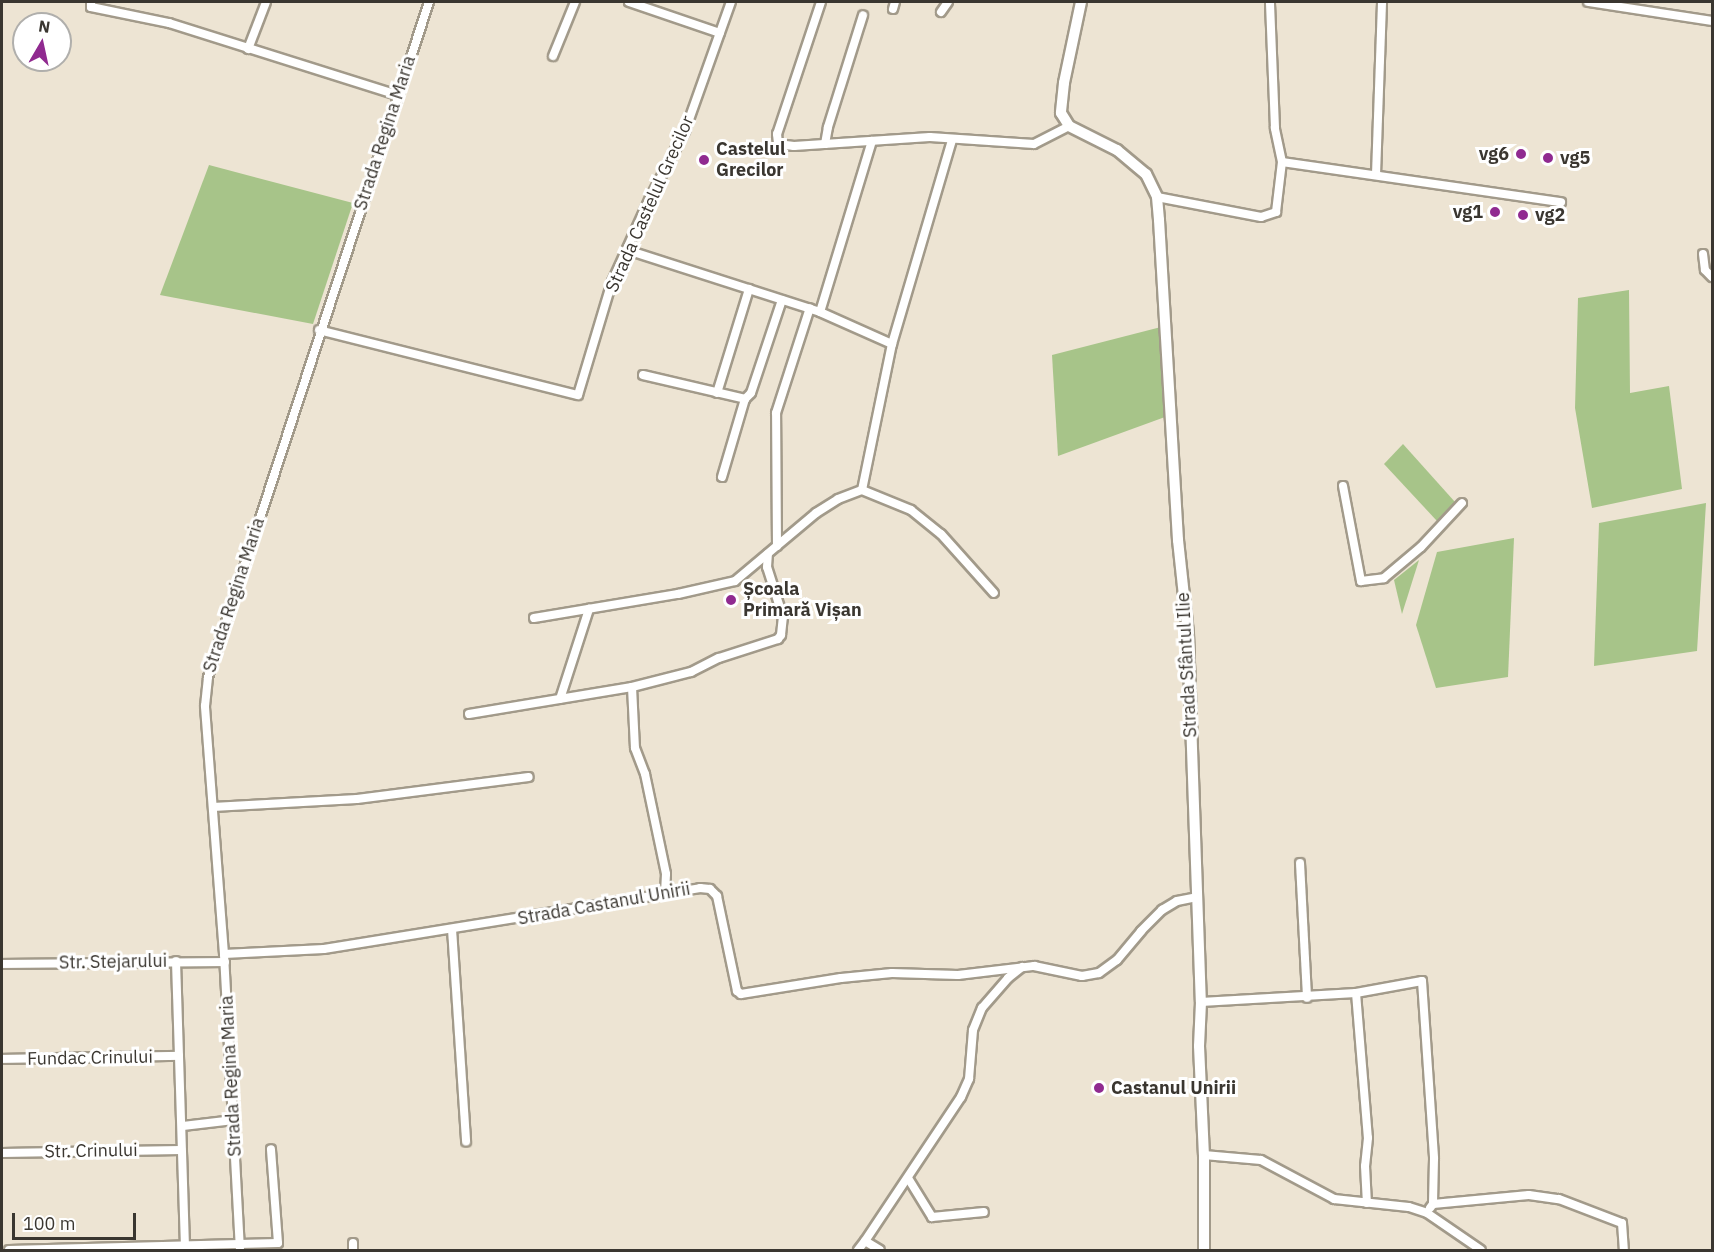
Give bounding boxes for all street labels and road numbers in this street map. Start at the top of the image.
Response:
street label: Strada Regina Maria [350,53,420,213]
street label: Strada Castelul Grecilor [601,112,699,296]
street label: Strada Regina Maria [199,515,269,675]
street label: Strada Sfântul Ilie [1172,592,1202,738]
street label: Strada Castanul Unirii [516,878,692,930]
street label: Str. Stejarului [59,950,167,974]
street label: Strada Regina Maria [216,995,246,1157]
street label: Fundac Crinului [27,1046,153,1070]
street label: Str. Crinului [44,1139,138,1163]

